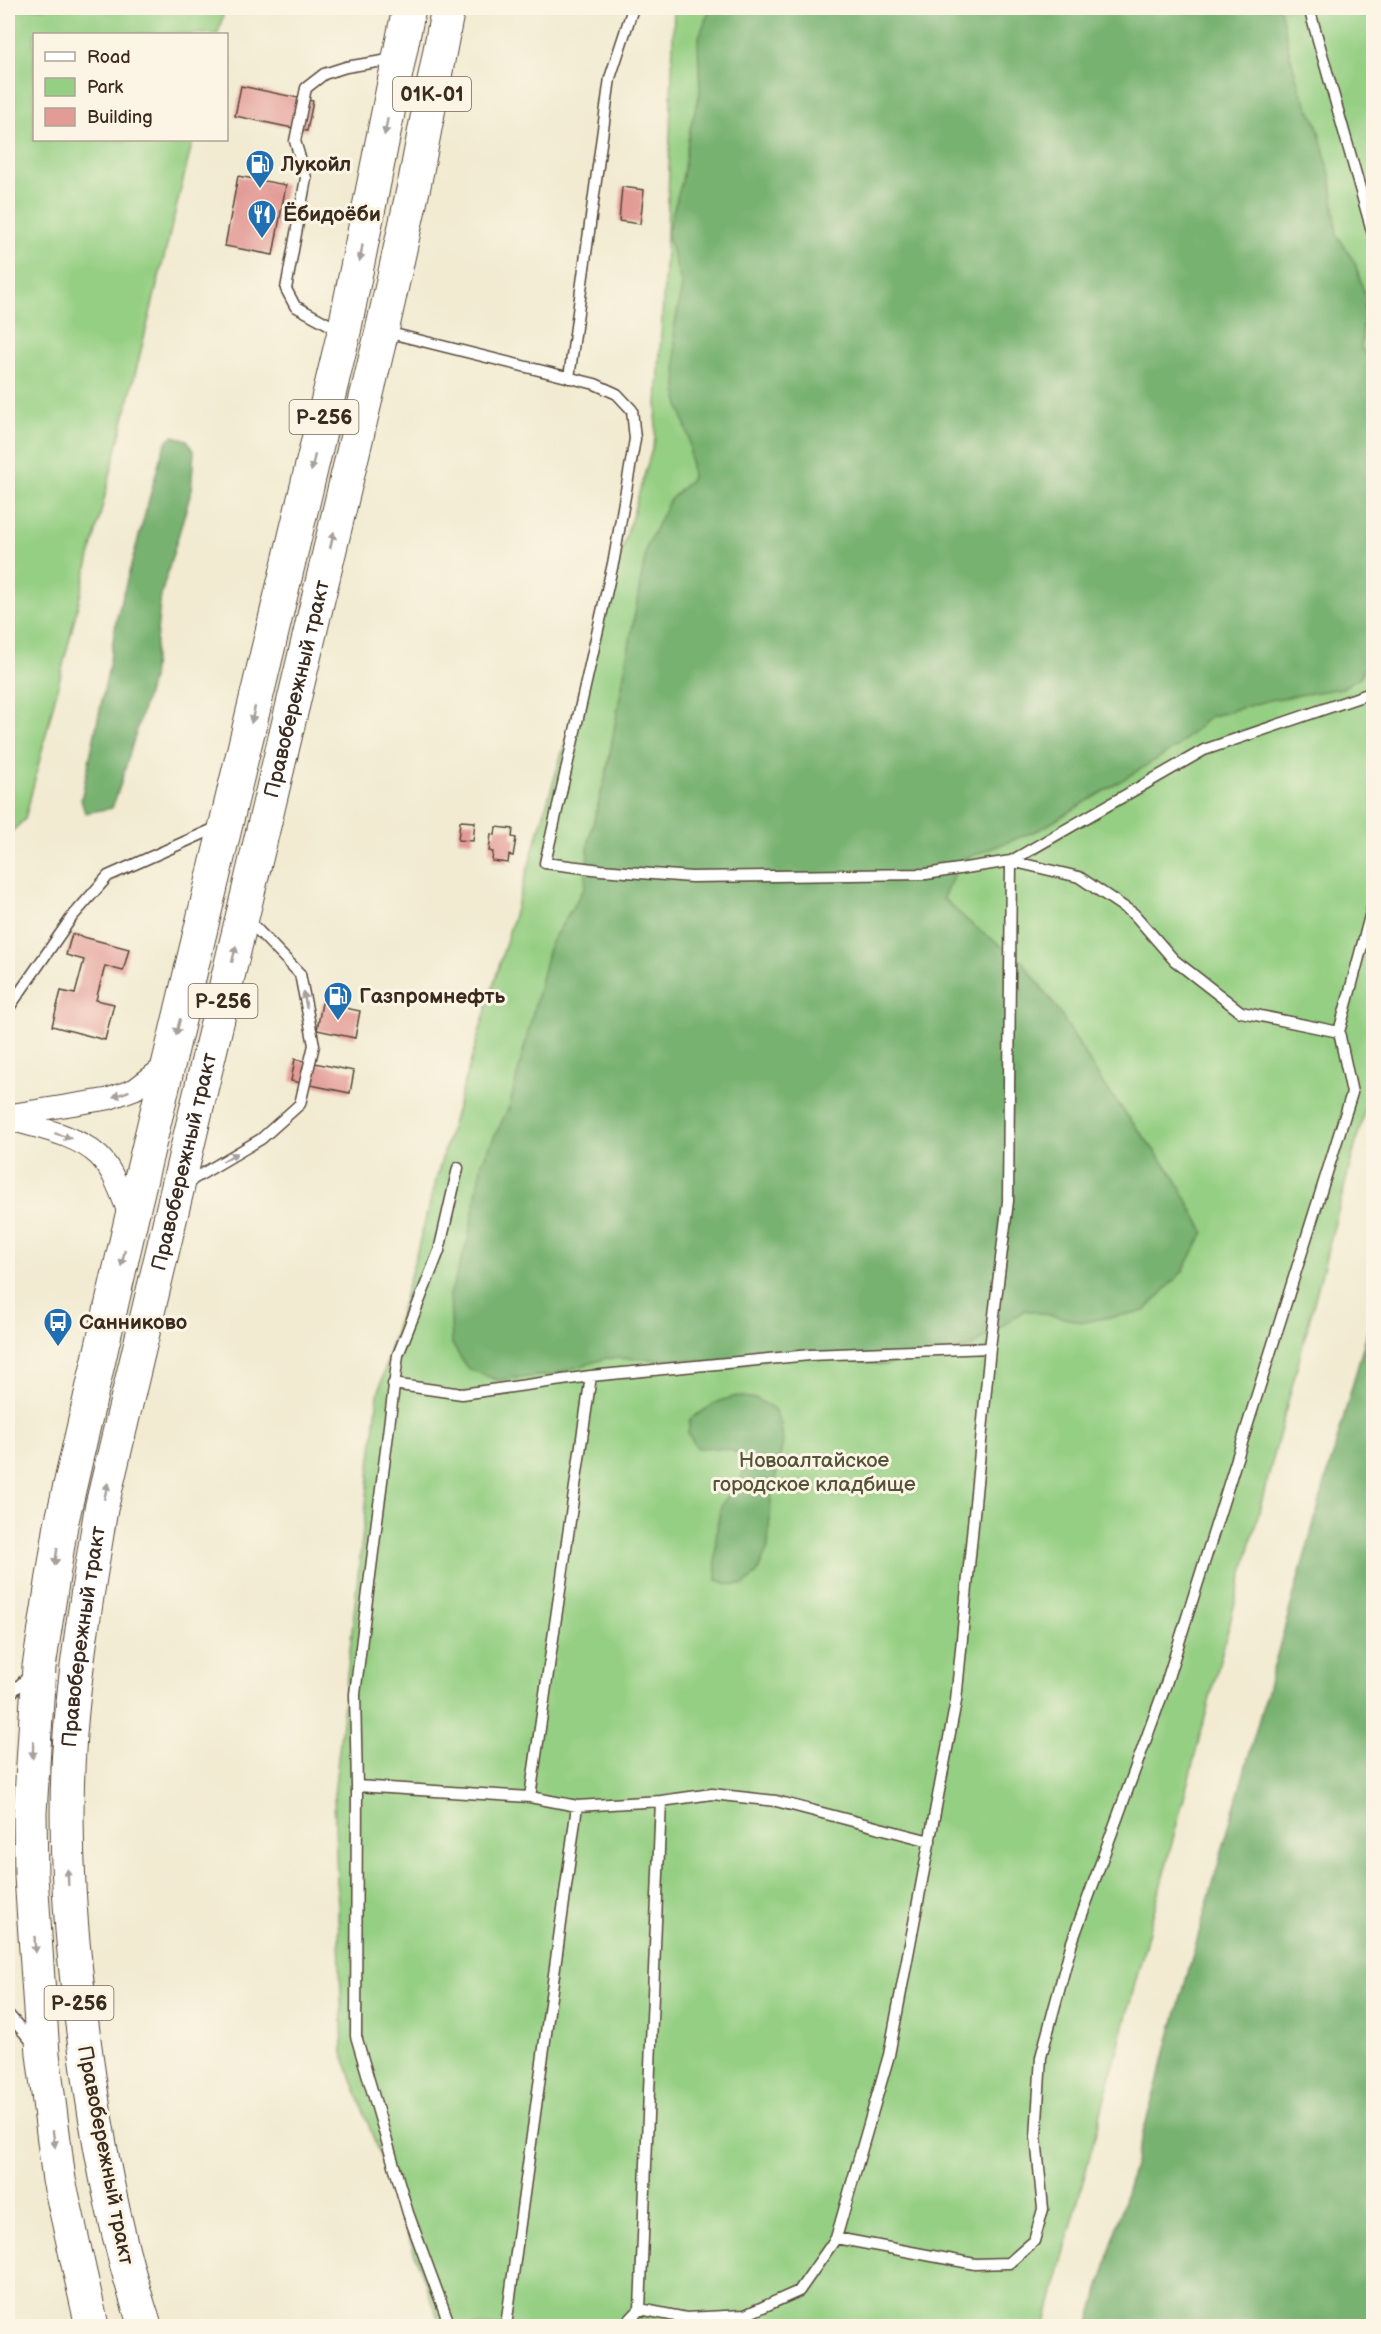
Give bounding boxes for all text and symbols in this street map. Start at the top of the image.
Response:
legend [33,33,228,141]
text: Road [87,47,131,68]
text: Park [87,77,123,98]
road number: 01К-01 [393,77,471,111]
text: Building [87,107,153,128]
one-way arrow [381,117,390,136]
fuel station icon: Лукойл [244,148,276,190]
place label: Лукойл [280,152,351,177]
restaurant icon: Ёбидоёби [246,198,278,240]
place label: Ёбидоёби [283,202,381,227]
one-way arrow [355,243,365,262]
road number: Р-256 [290,400,358,434]
one-way arrow [308,454,317,473]
one-way arrow [328,531,338,549]
street label: Правобережный тракт [259,577,335,800]
one-way arrow [247,706,257,724]
one-way arrow [229,945,239,964]
fuel station icon: Газпромнефть [322,980,354,1022]
road number: Р-256 [188,984,258,1018]
place label: Газпромнефть [359,984,506,1009]
one-way arrow [300,991,309,1010]
one-way arrow [172,1018,182,1036]
street label: Правобережный тракт [146,1050,222,1273]
one-way arrow [112,1090,130,1100]
one-way arrow [54,1132,72,1142]
one-way arrow [222,1152,238,1163]
one-way arrow [117,1248,127,1267]
bus stop icon: Санниково [42,1306,74,1348]
place label: Санниково [79,1310,187,1335]
park label: Новоалтайское городское кладбище [712,1448,916,1497]
one-way arrow [101,1482,111,1500]
street label: Правобережный тракт [57,1524,111,1748]
one-way arrow [52,1547,61,1566]
one-way arrow [28,1741,38,1760]
one-way arrow [64,1867,73,1886]
one-way arrow [31,1936,40,1955]
road number: Р-256 [44,1986,113,2020]
street label: Правобережный тракт [72,2043,139,2267]
one-way arrow [49,2130,59,2149]

